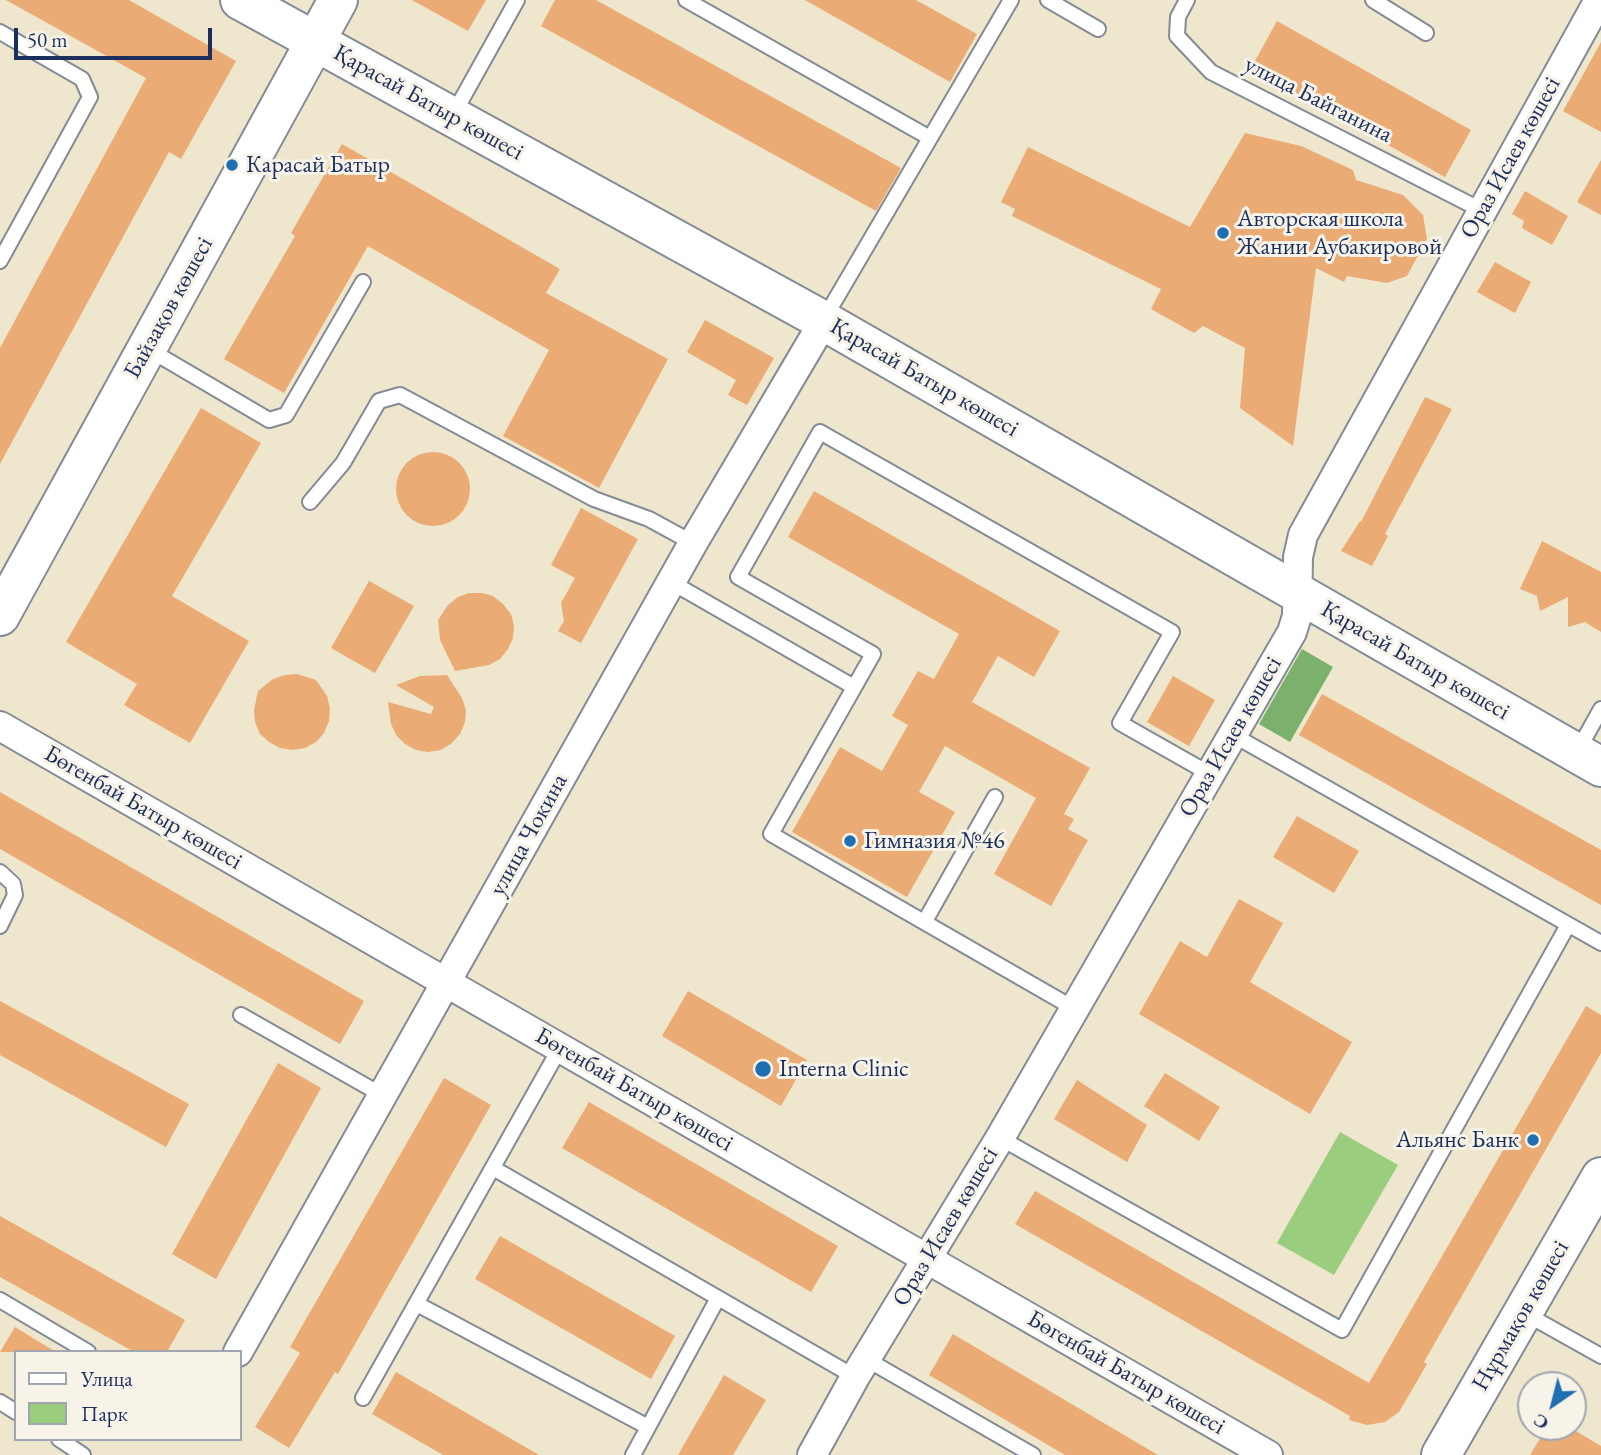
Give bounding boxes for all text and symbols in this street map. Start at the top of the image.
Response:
scale bar [18,14,215,58]
text: 50 m [27,26,68,53]
street label: Қарасай Батыр көшесі [328,39,528,167]
street label: улица Байганина [1239,50,1397,150]
street label: Ораз Исаев көшесі [1455,72,1567,244]
place label: Карасай Батыр [246,151,390,179]
marker: Карасай Батыр [224,157,240,173]
place label: Авторская школа Жании Аубакировой [1237,205,1442,261]
marker: Авторская школа Жании Аубакировой [1215,225,1231,241]
street label: Байзақов көшесі [118,232,220,384]
street label: Қарасай Батыр көшесі [825,312,1023,444]
street label: Қарасай Батыр көшесі [1316,595,1514,727]
street label: Ораз Исаев көшесі [1173,652,1289,822]
street label: Бөгенбай Батыр көшесі [39,740,247,876]
street label: улица Чокина [484,769,574,901]
place label: Гимназия №46 [864,827,1005,855]
marker: Гимназия №46 [842,833,858,849]
street label: Бөгенбай Батыр көшесі [530,1022,738,1158]
place label: Interna Clinic [779,1055,909,1083]
marker: Interna Clinic [753,1059,773,1079]
place label: Альянс Банк [1396,1126,1519,1154]
marker: Альянс Банк [1525,1132,1541,1148]
street label: Ораз Исаев көшесі [887,1142,1005,1312]
street label: Нұрмақов көшесі [1466,1236,1576,1396]
street label: Бөгенбай Батыр көшесі [1022,1305,1230,1441]
legend [14,1350,242,1441]
text: Улица [81,1365,133,1392]
north arrow [1517,1371,1587,1441]
text: Парк [81,1400,128,1427]
text: С [1528,1408,1554,1436]

